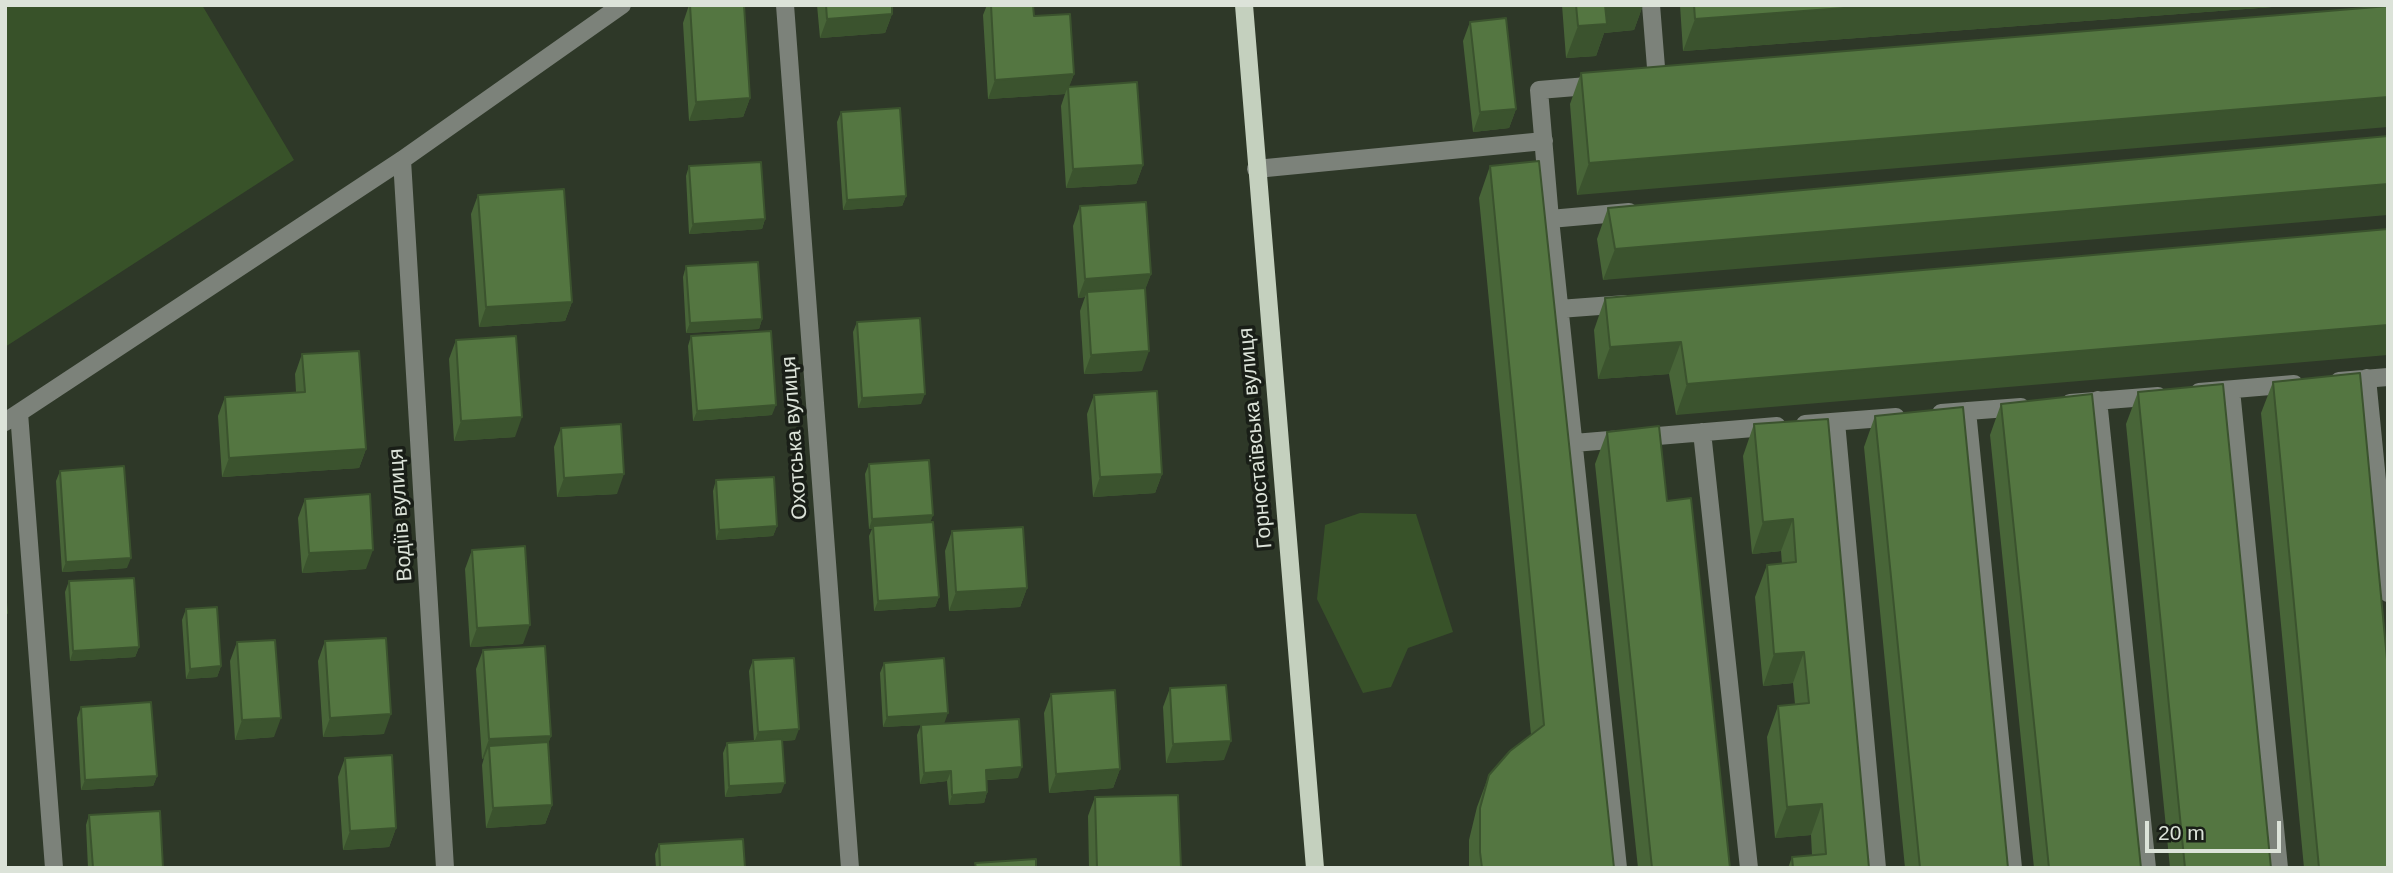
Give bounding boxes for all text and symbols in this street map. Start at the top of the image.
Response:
street label: Горностаївська вулиця [1234,327,1278,549]
street label: Охотська вулиця [777,355,813,521]
street label: Водіїв вулиця [384,448,418,582]
scale bar [2148,806,2284,850]
text: 20 m [2158,821,2205,844]

